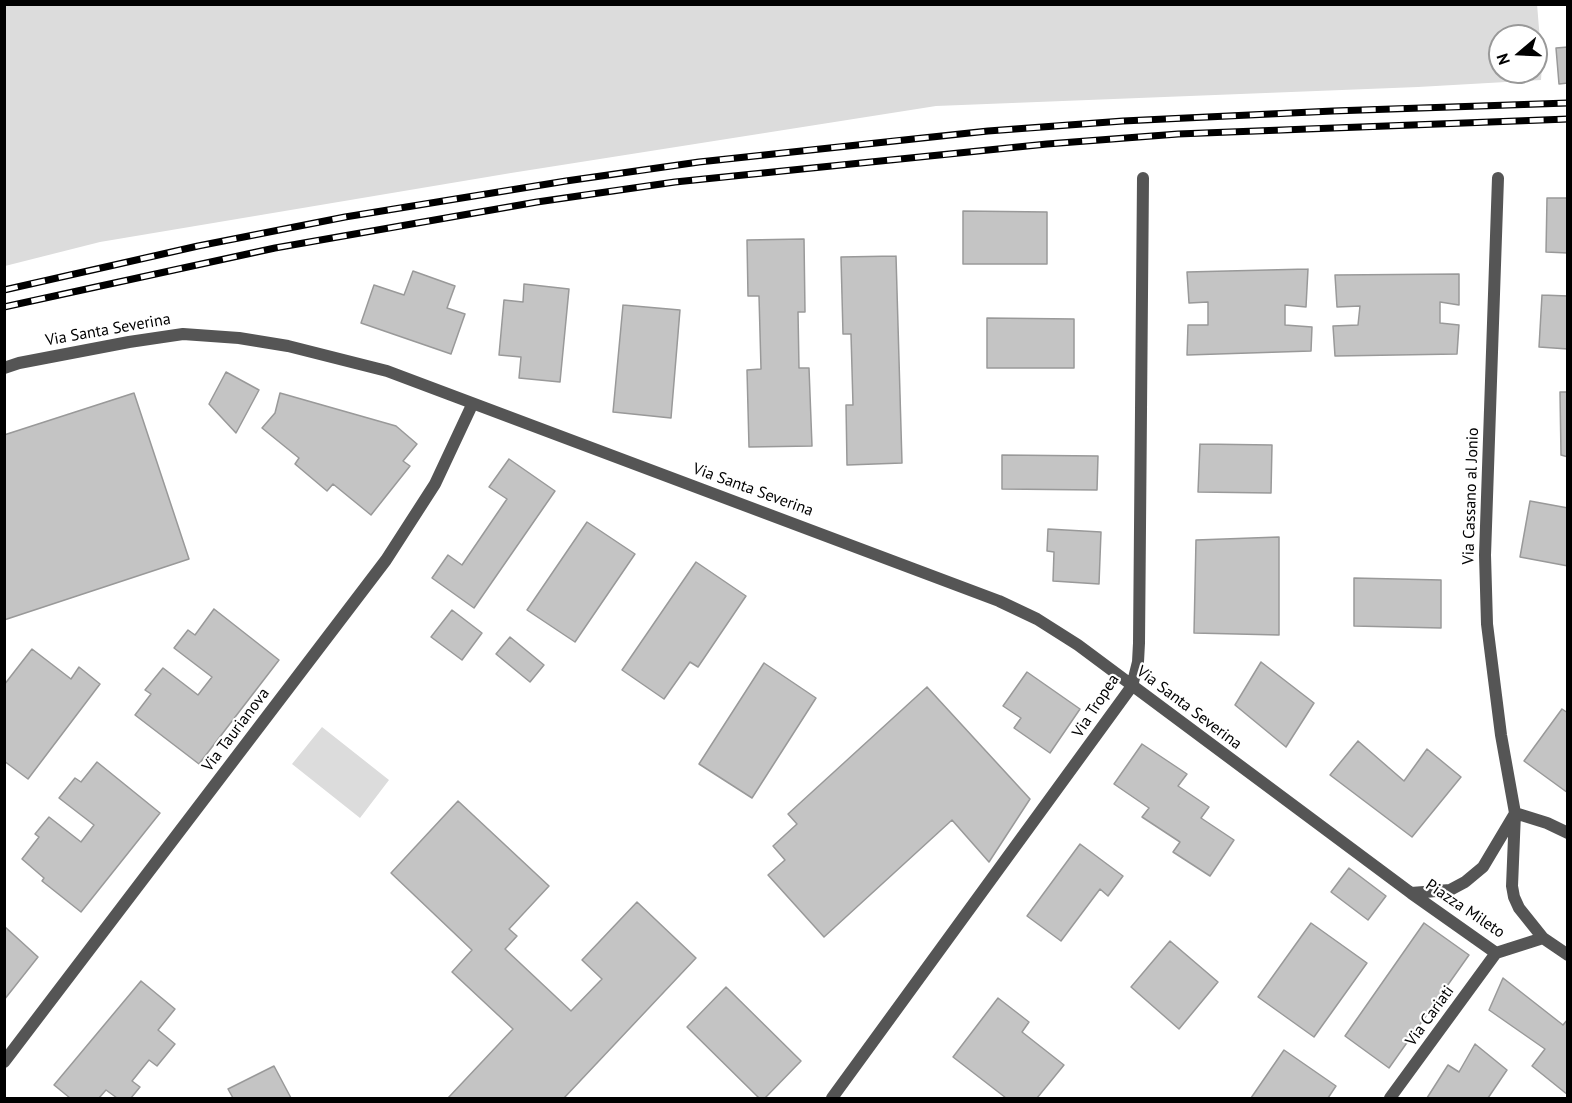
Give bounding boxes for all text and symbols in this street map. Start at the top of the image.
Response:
north arrow [1488,24,1548,84]
text: N [1492,51,1514,67]
street label: Via Santa Severina [44,310,172,350]
street label: Via Cassano al Jonio [1459,427,1483,565]
street label: Via Santa Severina [690,459,816,521]
street label: Via Santa Severina [1133,662,1245,754]
street label: Via Tropea [1068,671,1124,741]
street label: Via Taurianova [198,684,274,776]
street label: Piazza Mileto [1422,876,1508,942]
street label: Via Cariati [1402,982,1458,1050]

